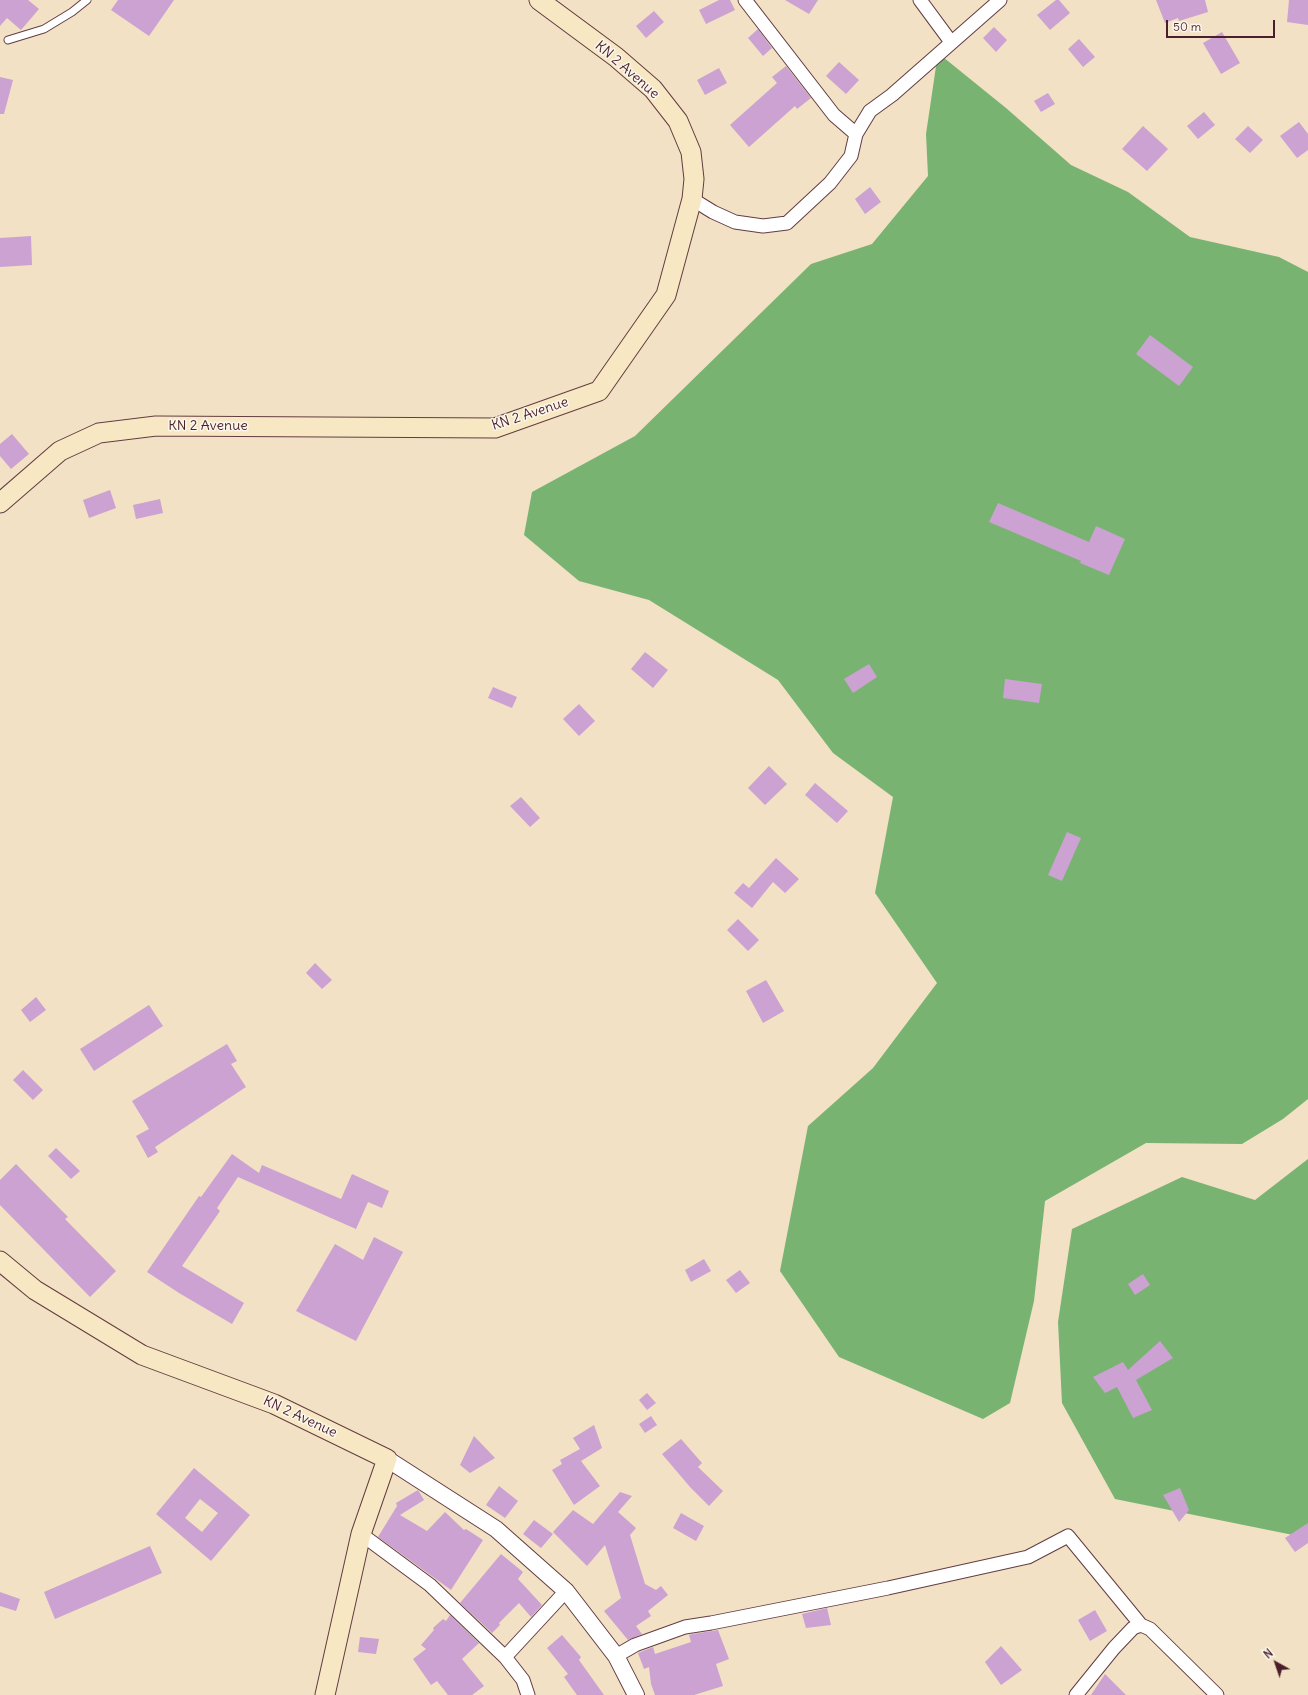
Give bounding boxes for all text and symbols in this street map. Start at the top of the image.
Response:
scale bar [1168,12,1277,38]
text: 50 m [1173,19,1201,34]
street label: KN 2 Avenue [591,38,663,102]
street label: KN 2 Avenue [490,394,570,434]
street label: KN 2 Avenue [168,418,248,434]
street label: KN 2 Avenue [260,1393,340,1441]
north arrow [1256,1643,1296,1683]
text: N [1261,1646,1276,1662]

